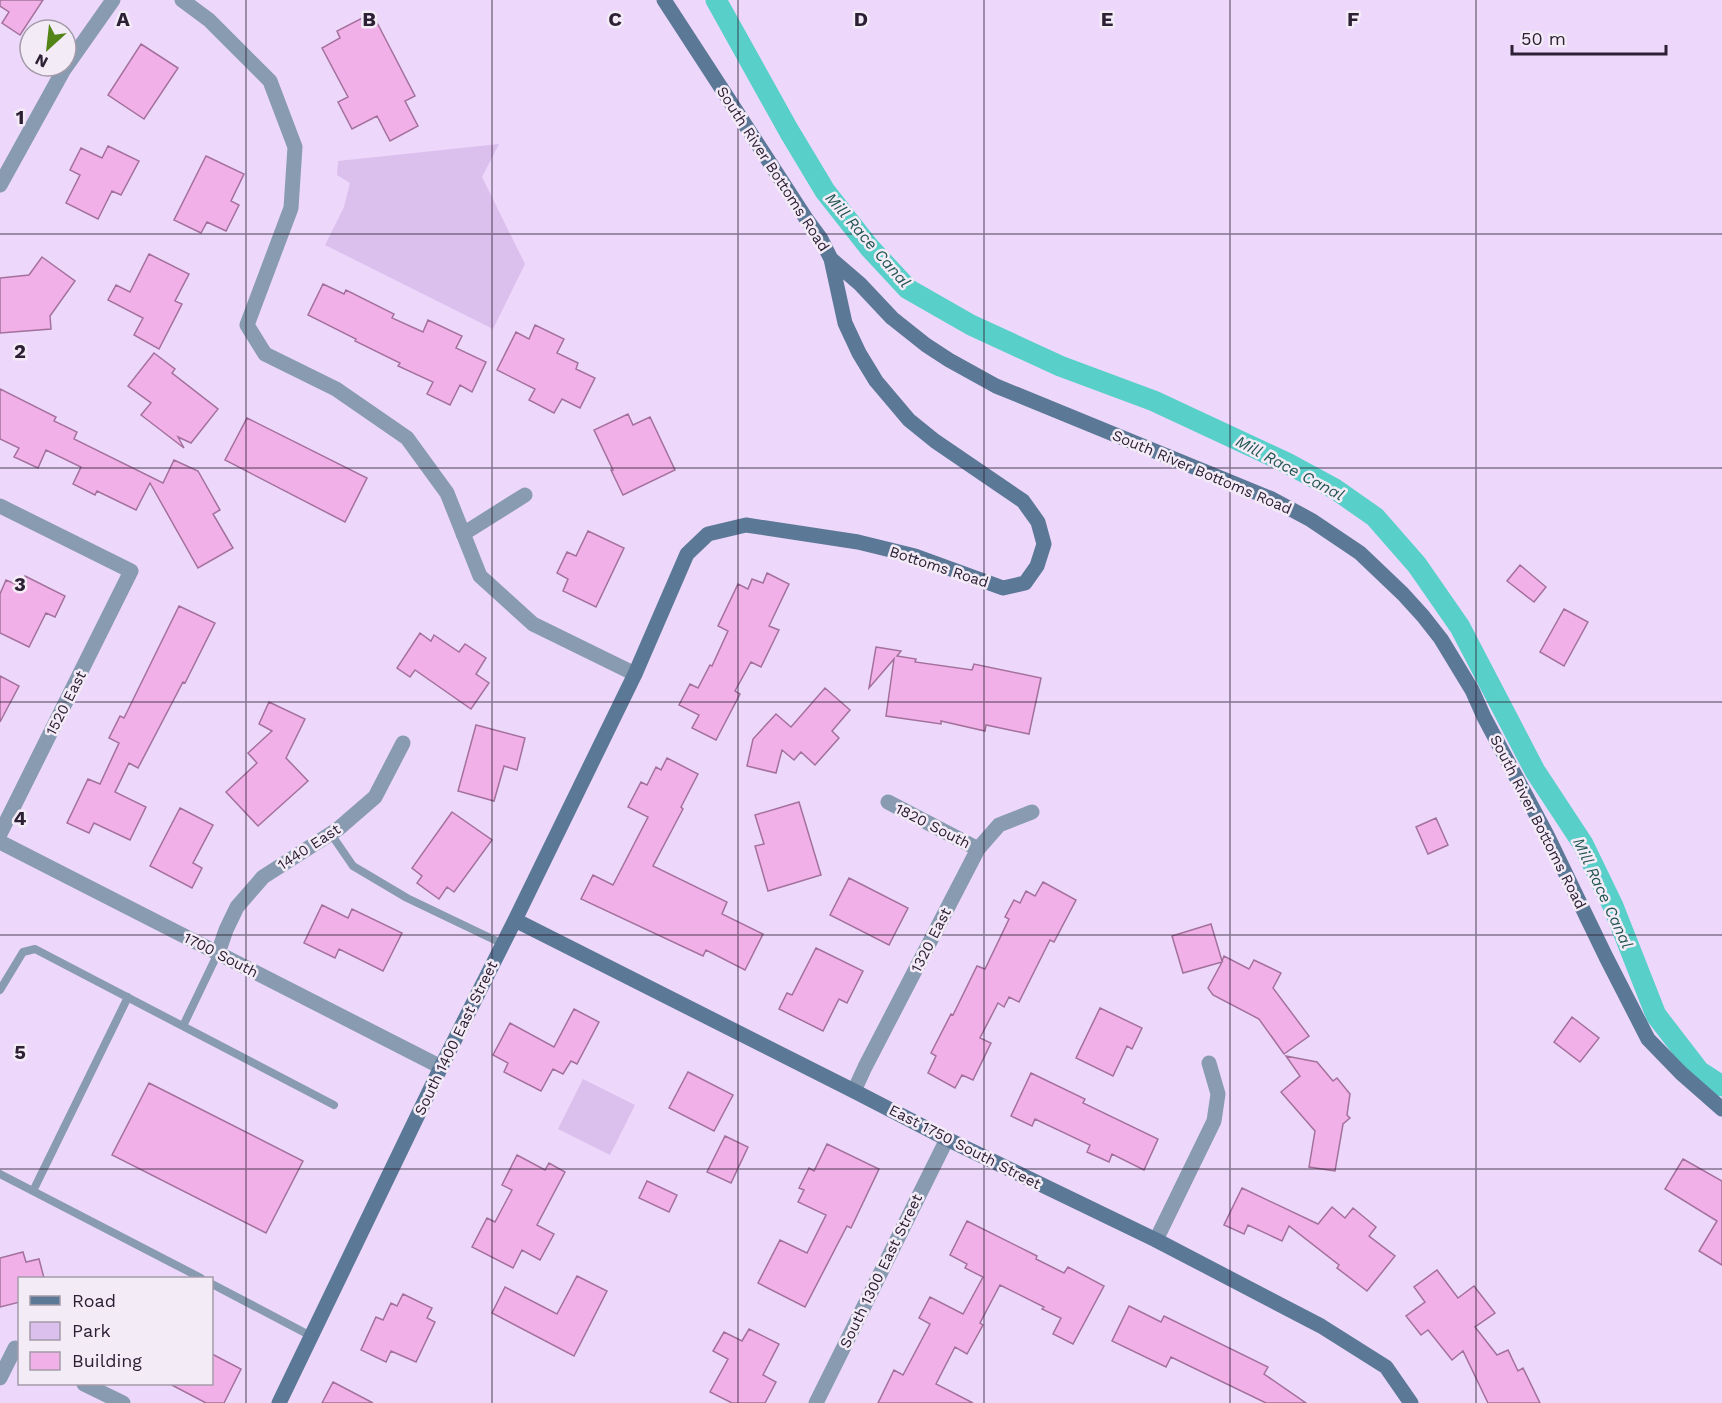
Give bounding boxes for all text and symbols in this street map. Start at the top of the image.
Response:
text: A [116,7,130,31]
text: B [362,7,376,31]
text: C [608,7,622,31]
text: D [854,7,868,31]
text: E [1101,7,1113,31]
text: F [1347,7,1359,31]
north arrow [18,18,78,78]
scale bar [1512,18,1666,56]
text: 50 m [1521,28,1566,49]
text: N [32,50,51,72]
street label: South River Bottoms Road [713,83,833,255]
text: 1 [16,105,24,129]
water label: Mill Race Canal [822,189,915,291]
text: 2 [14,339,26,363]
street label: South River Bottoms Road [1110,426,1294,518]
water label: Mill Race Canal [1233,432,1347,505]
street label: Bottoms Road [887,542,991,592]
text: 3 [14,572,26,596]
street label: 1520 East [42,667,90,738]
street label: South River Bottoms Road [1486,732,1590,912]
street label: 1820 South [893,799,973,853]
text: 4 [14,806,27,830]
street label: 1440 East [274,820,344,874]
water label: Mill Race Canal [1569,835,1637,951]
street label: 1320 East [907,904,955,975]
street label: 1700 South [181,929,261,981]
street label: South 1400 East Street [411,957,502,1118]
text: 5 [14,1040,26,1064]
street label: East 1750 South Street [886,1101,1045,1194]
street label: South 1300 East Street [836,1190,926,1351]
legend [18,1277,213,1385]
text: Road [72,1290,116,1311]
text: Park [72,1320,111,1341]
text: Building [72,1350,142,1371]

